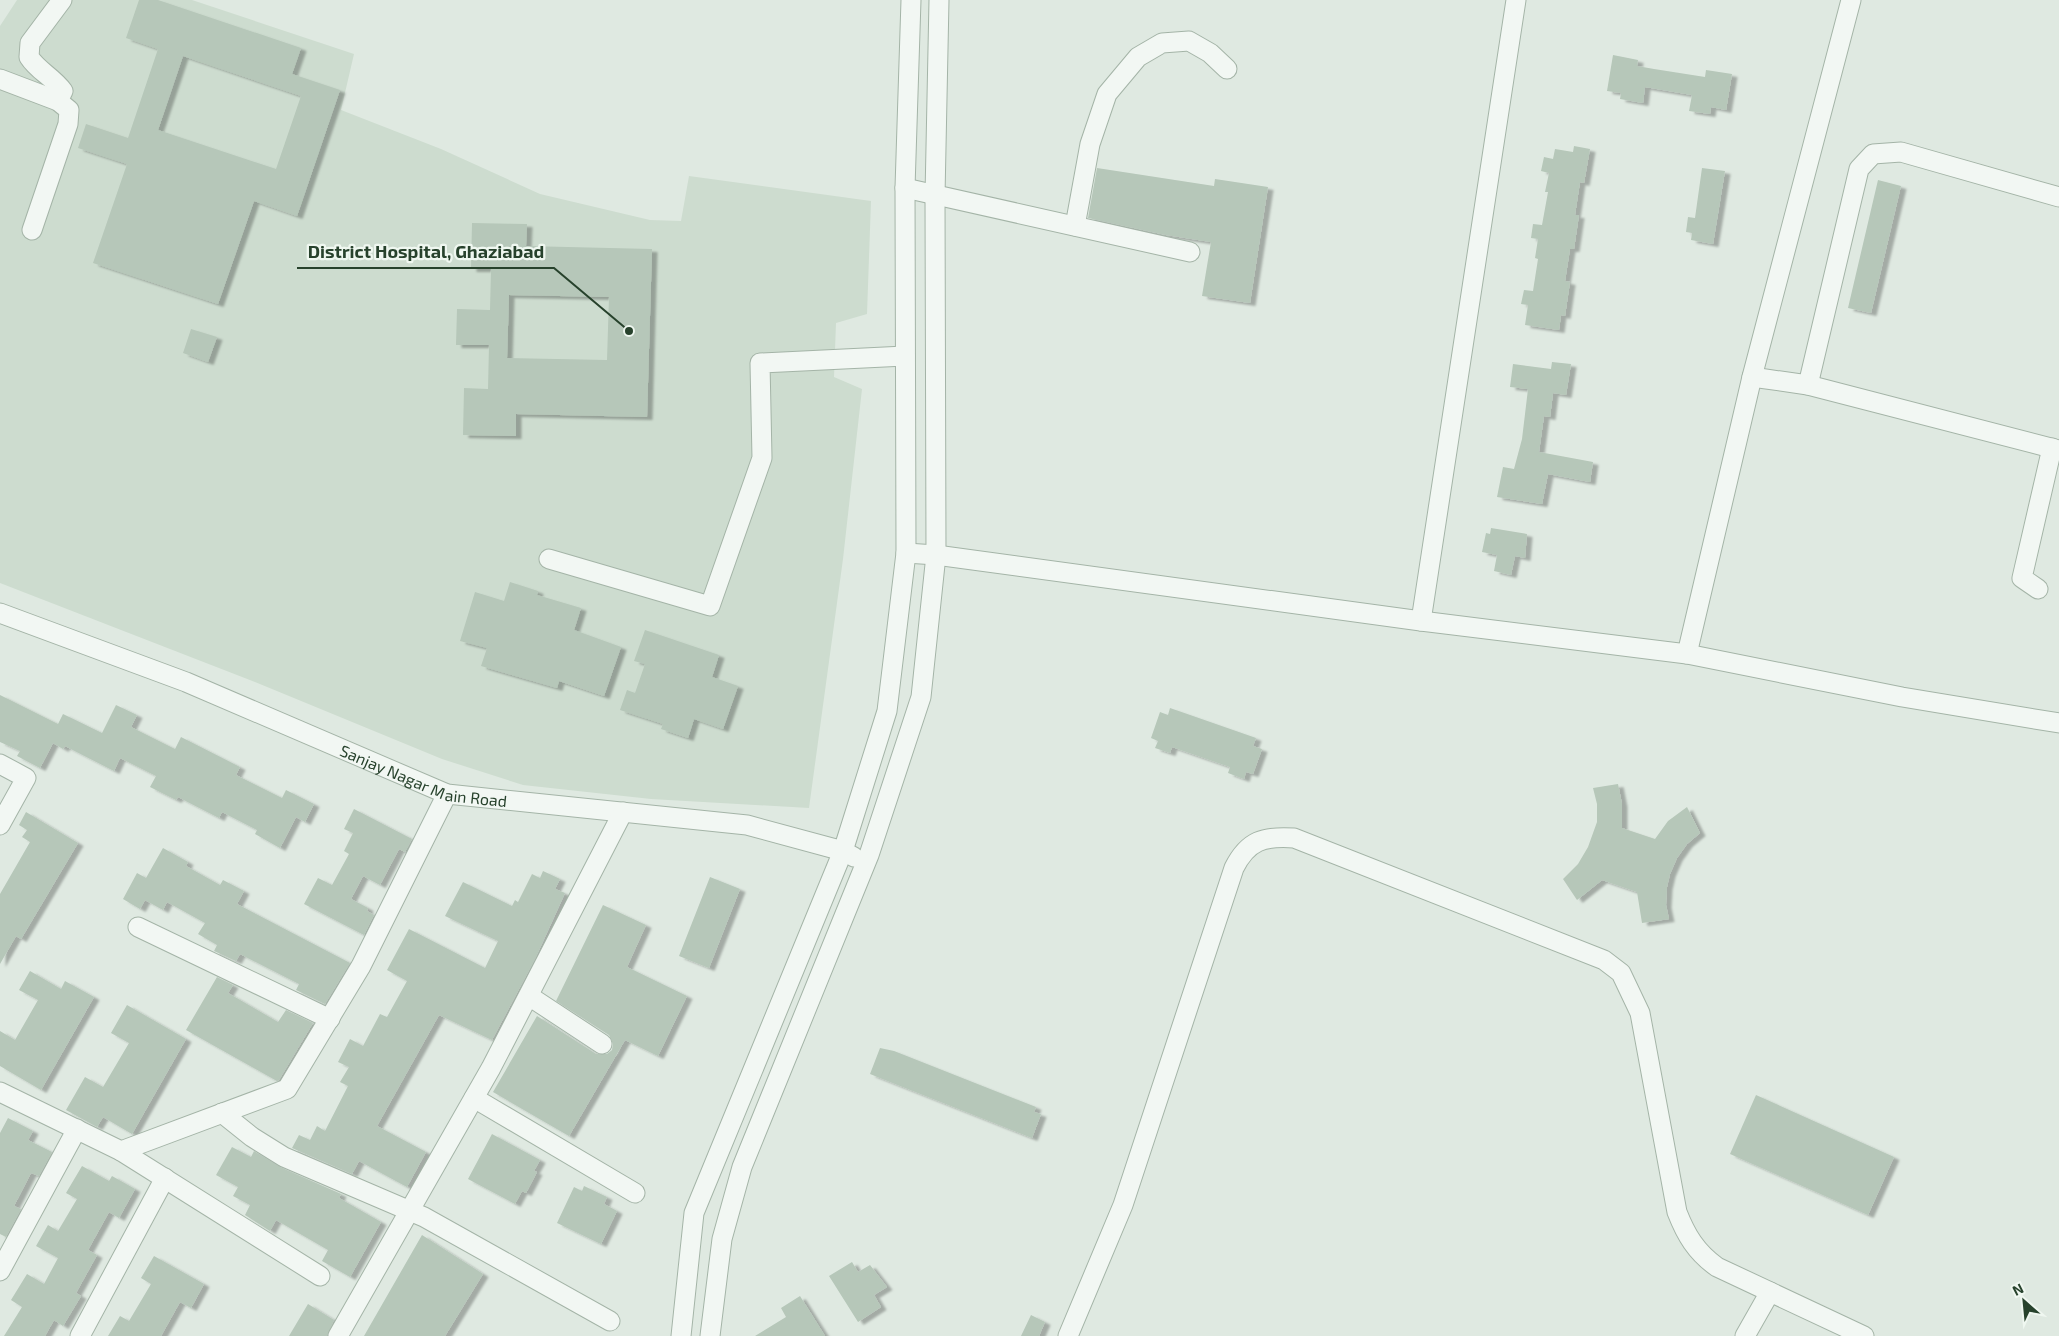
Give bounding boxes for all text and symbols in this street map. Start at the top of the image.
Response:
callout: District Hospital, Ghaziabad [297,235,554,268]
text: District Hospital, Ghaziabad [308,240,544,262]
street label: Sanjay Nagar Main Road [337,740,508,810]
north arrow [1999,1276,2049,1326]
text: N [2010,1279,2026,1299]

